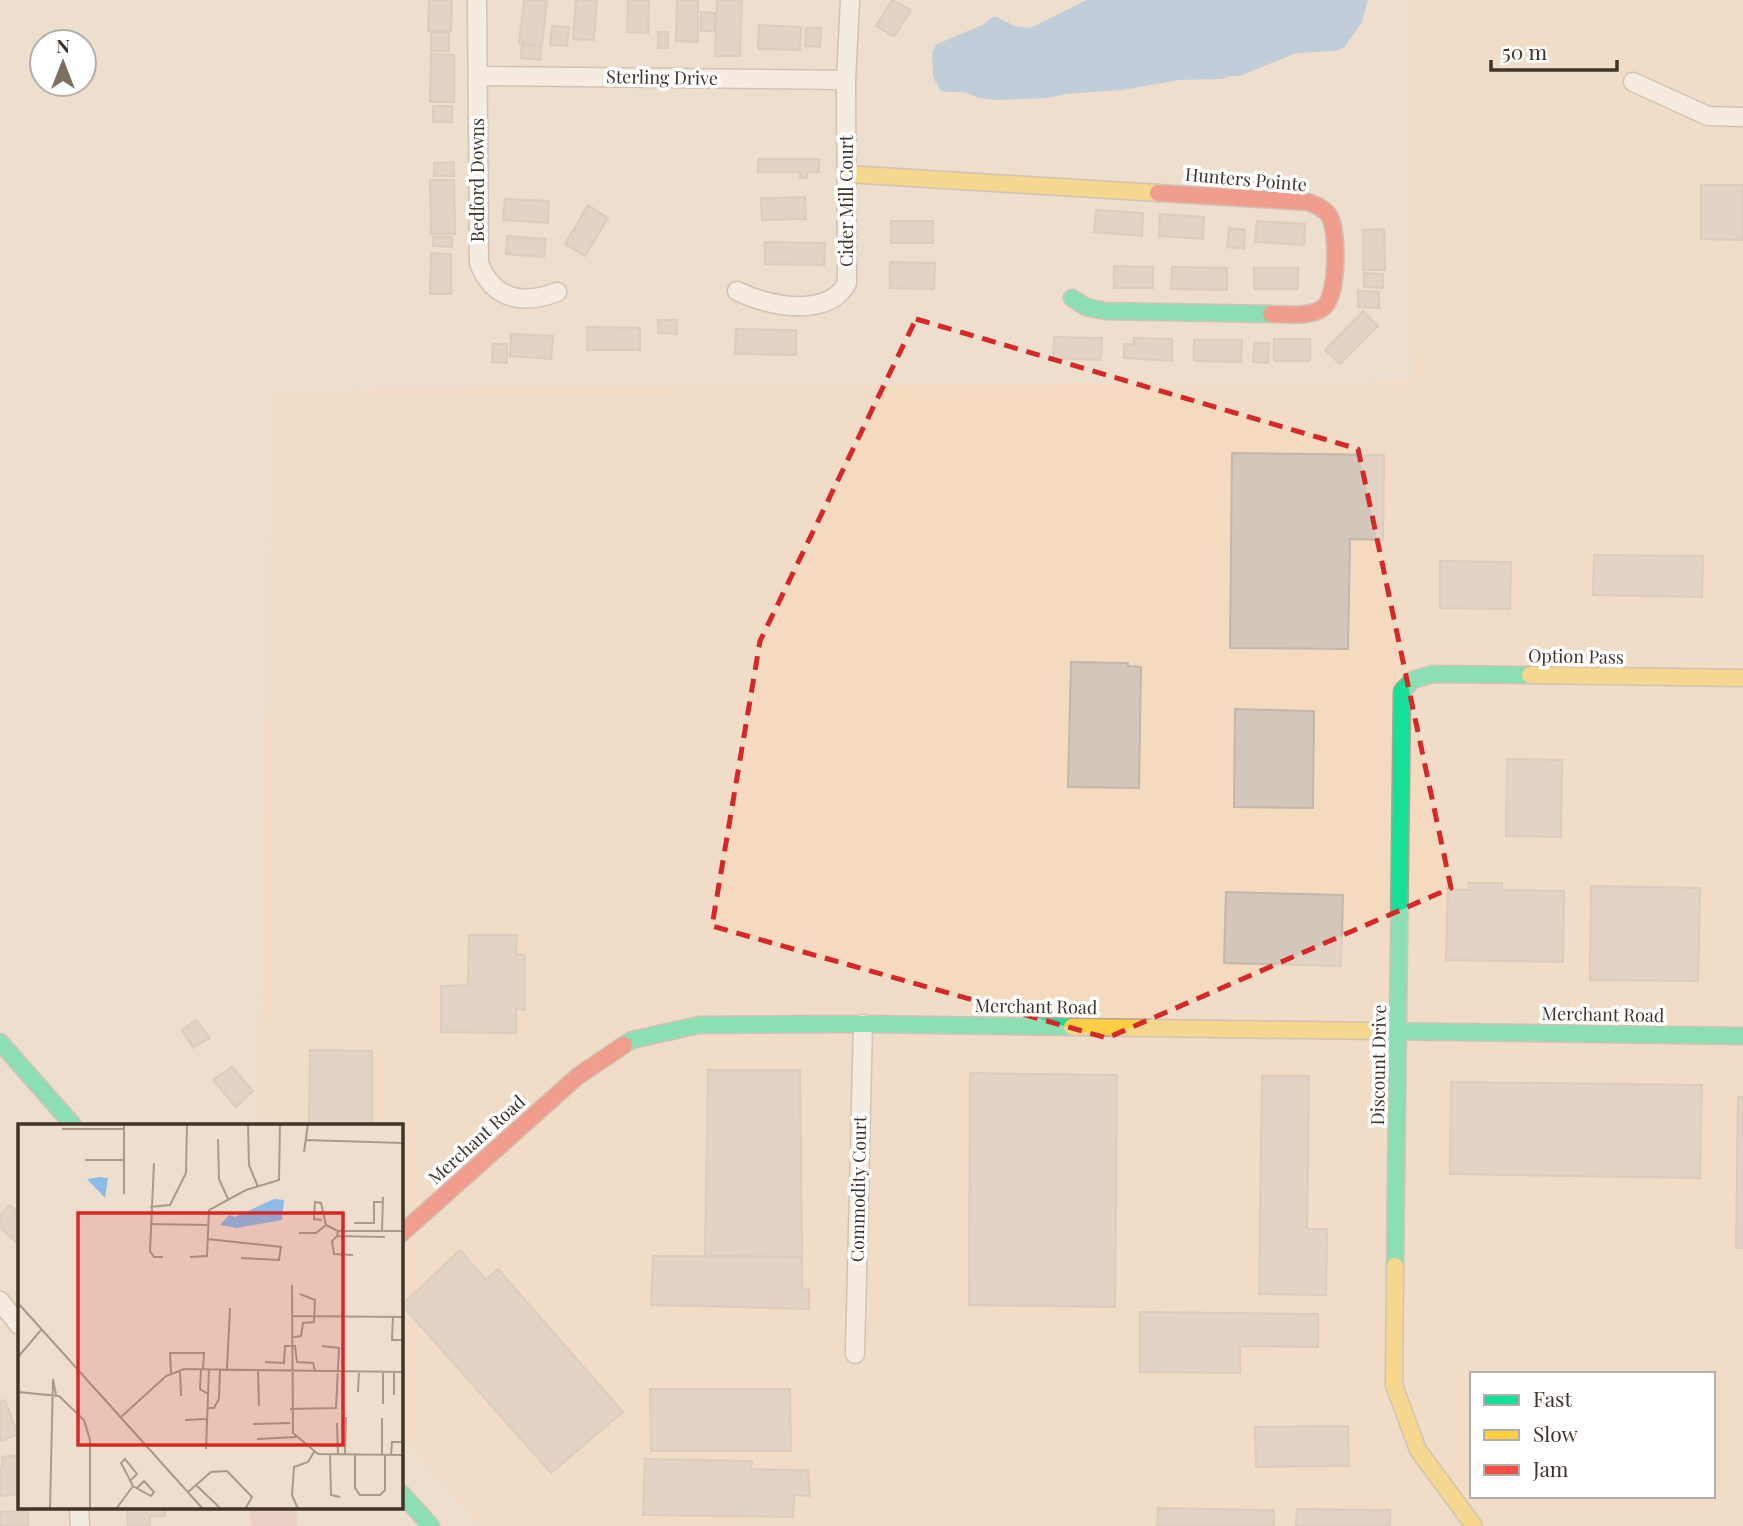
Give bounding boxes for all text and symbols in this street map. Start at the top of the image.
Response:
north arrow [28,28,98,98]
scale bar [1491,28,1617,72]
text: N [56,32,70,58]
text: 50 m [1502,37,1548,65]
street label: Sterling Drive [606,64,718,90]
street label: Bedford Downs [465,118,489,242]
street label: Cider Mill Court [834,134,858,267]
street label: Hunters Pointe [1184,162,1308,196]
street label: Option Pass [1528,643,1624,669]
street label: Merchant Road [974,993,1098,1019]
street label: Merchant Road [1541,1001,1665,1027]
street label: Discount Drive [1365,1004,1391,1126]
street label: Merchant Road [423,1089,530,1189]
street label: Commodity Court [845,1115,871,1262]
inset map [18,1124,402,1508]
legend [1470,1372,1715,1498]
text: Fast [1533,1384,1572,1412]
text: Slow [1533,1419,1578,1447]
text: Jam [1532,1454,1569,1482]

